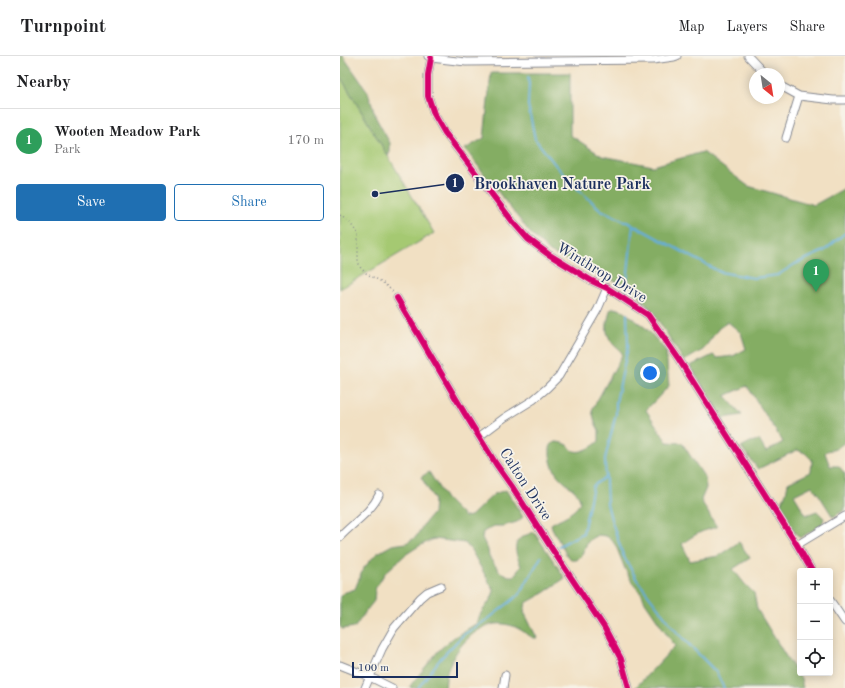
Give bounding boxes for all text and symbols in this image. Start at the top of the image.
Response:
text: Turnpoint [20,18,106,37]
text: Map [679,20,705,34]
text: Layers [727,20,768,34]
text: Share [790,20,825,34]
north arrow [749,68,785,104]
text: Nearby [16,74,71,91]
text: Wooten Meadow Park [54,125,201,140]
text: 1 [25,134,33,147]
text: 170 m [287,134,324,147]
text: Park [54,143,81,156]
callout: Brookhaven Nature Park [445,169,658,197]
text: Brookhaven Nature Park [474,177,650,193]
text: 1 [452,178,458,190]
button: Save [16,184,166,221]
button: Share [174,184,324,221]
street label: Winthrop Drive [553,240,649,306]
pin: 1 [803,259,829,292]
your location [640,363,660,383]
street label: Calton Drive [496,446,554,524]
map controls [797,568,833,676]
button: + [797,568,833,604]
button: − [797,604,833,640]
button: locate [797,640,833,676]
scale bar [352,660,458,679]
text: 100 m [358,663,389,674]

